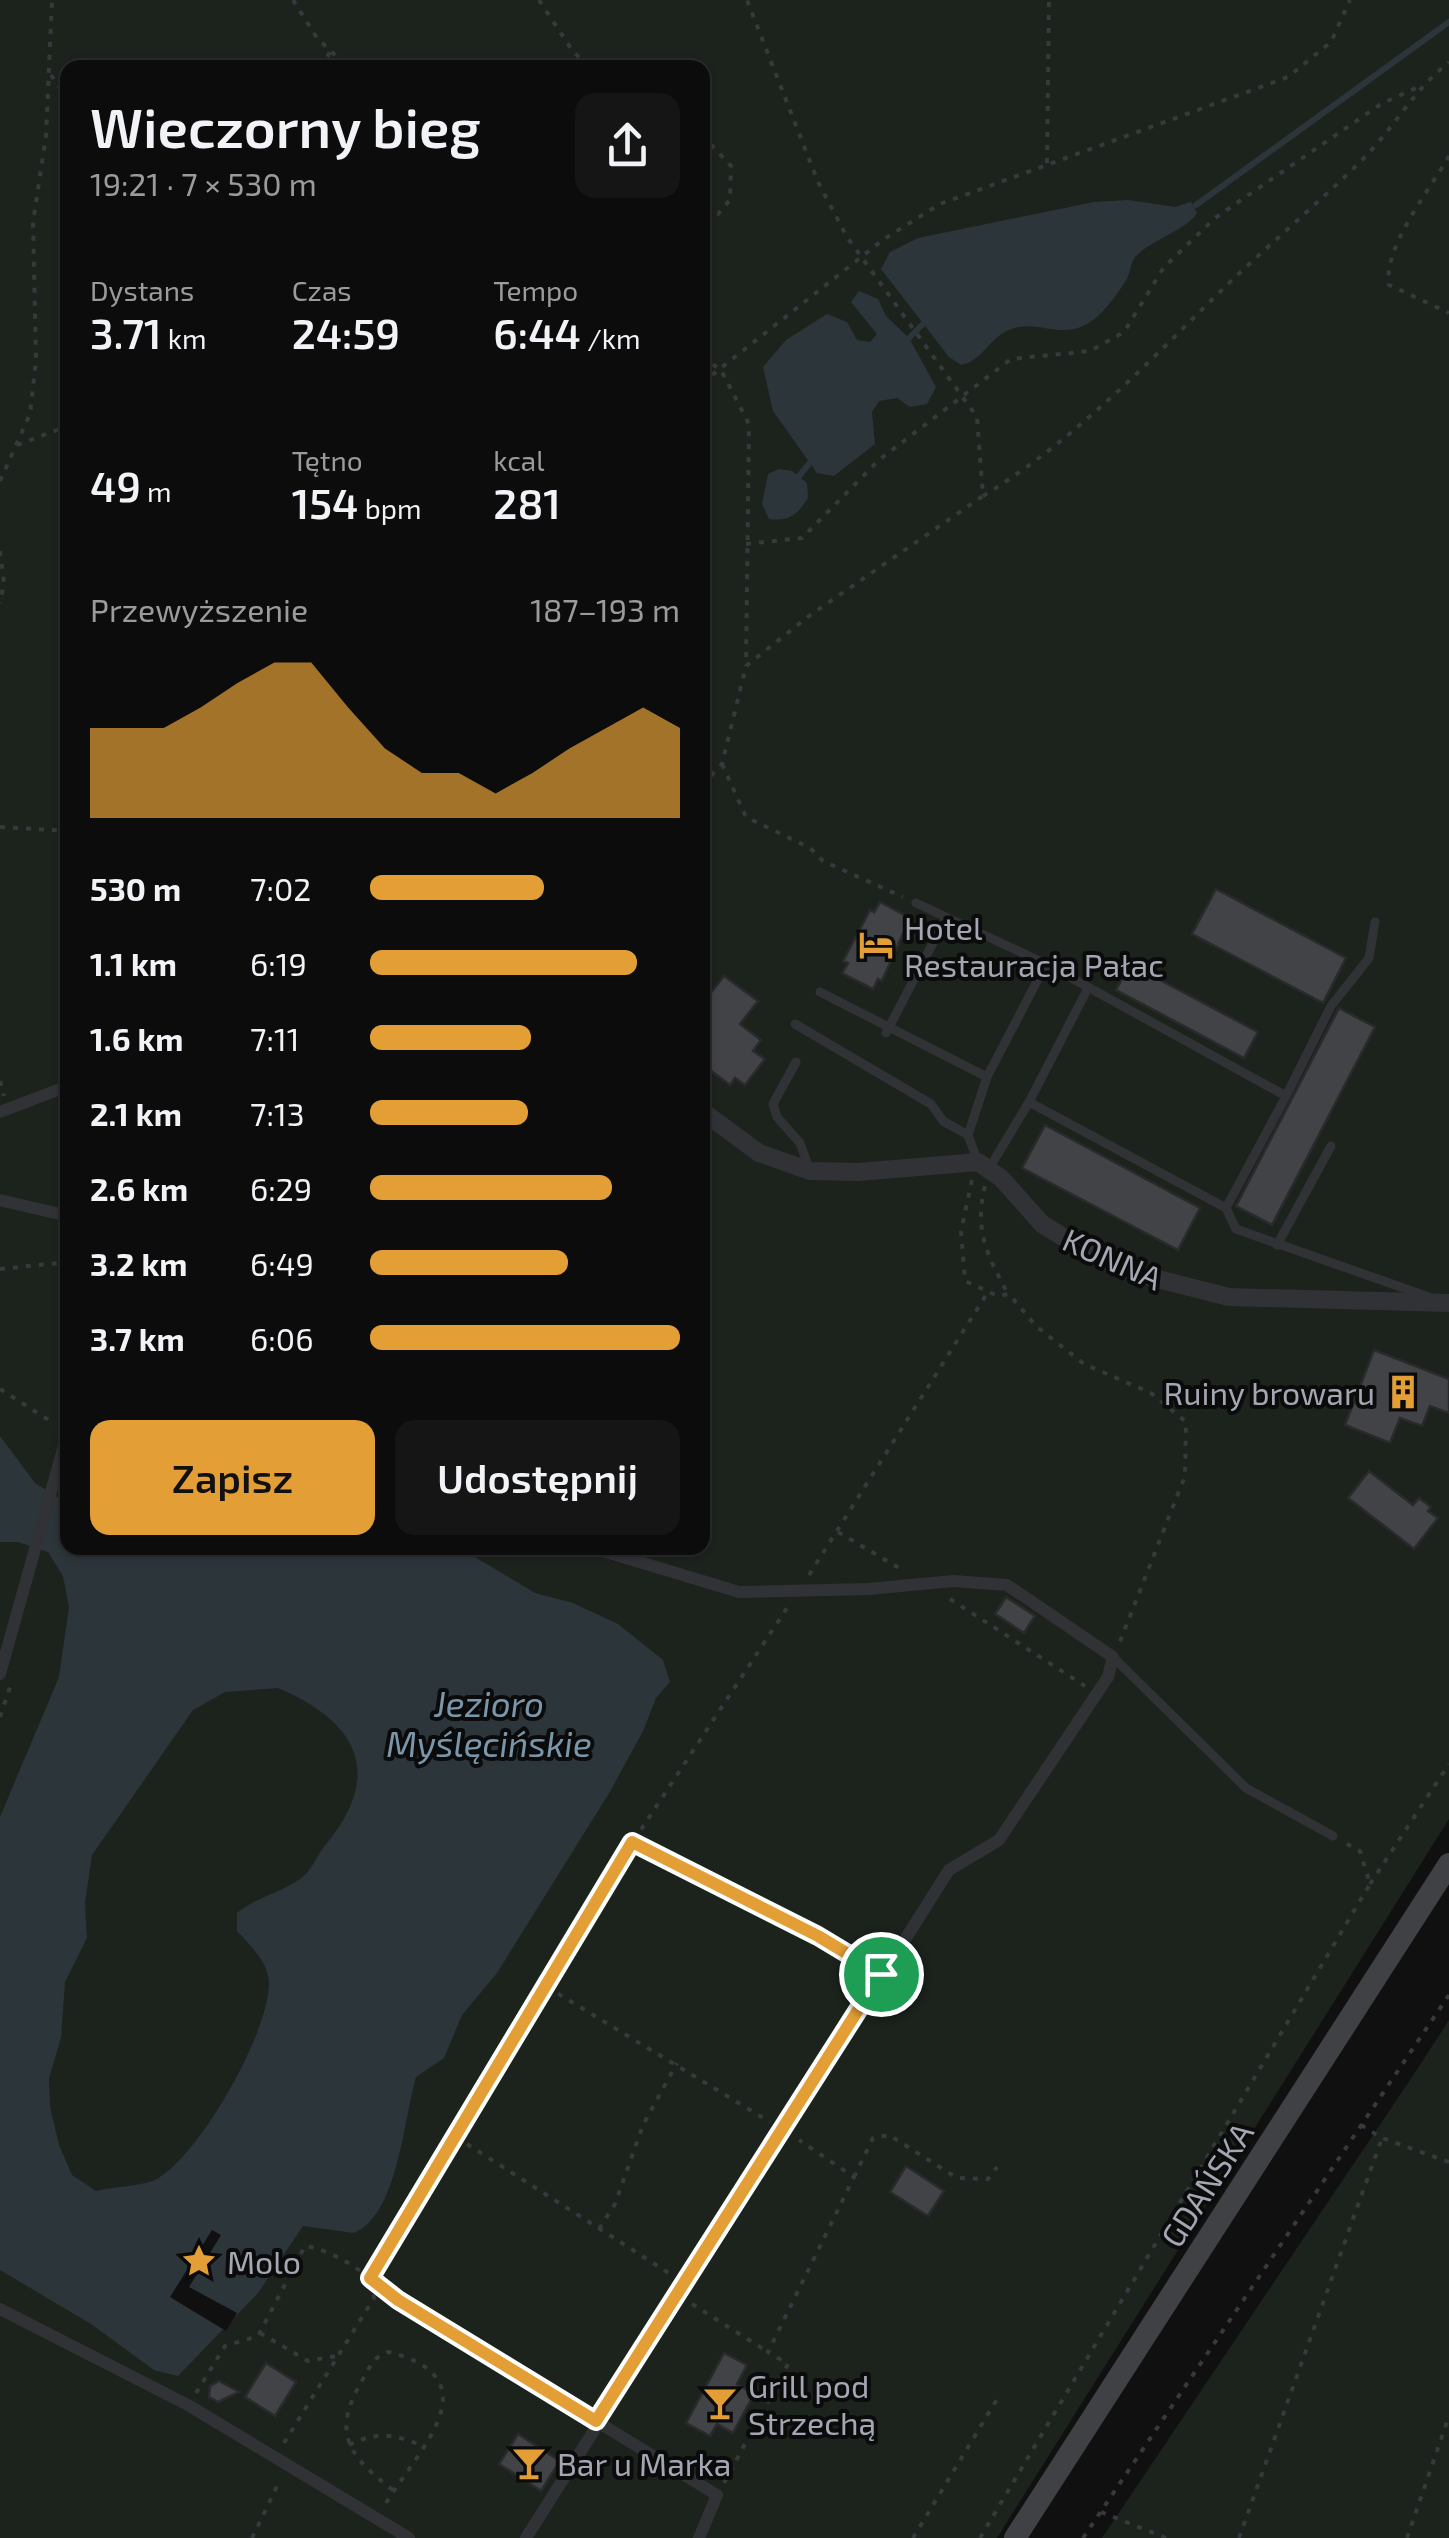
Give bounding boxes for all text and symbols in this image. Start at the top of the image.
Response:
text: Wieczorny bieg [90,93,481,159]
button: share [575,93,680,198]
text: 19:21 · 7 × 530 m [90,164,317,202]
text: Dystans [90,273,194,307]
text: Czas [292,273,352,307]
text: Tempo [493,273,578,307]
text: 3.71 [90,307,162,357]
text: 24:59 [292,307,400,357]
text: 6:44 [493,307,581,357]
text: km [162,321,207,355]
text: /km [581,321,640,355]
text: Tętno [292,443,363,477]
text: kcal [493,443,545,477]
text: 49 [90,460,141,510]
text: m [141,474,172,508]
text: 154 [292,477,358,527]
text: 281 [493,477,561,527]
text: bpm [358,491,421,525]
text: Przewyższenie [90,590,308,628]
text: 187–193 m [530,590,680,628]
text: 530 m [90,869,181,907]
text: 7:02 [250,869,311,907]
place label: Hotel Restauracja Pałac [904,908,1164,984]
hotel icon: Hotel Restauracja Pałac [857,926,895,964]
text: 1.1 km [90,944,177,982]
text: 6:19 [250,944,307,982]
text: 1.6 km [90,1019,184,1057]
text: 7:11 [250,1019,299,1057]
text: 2.1 km [90,1094,182,1132]
text: 7:13 [250,1094,304,1132]
text: 2.6 km [90,1169,188,1207]
text: 6:29 [250,1169,312,1207]
street label: KONNA [1058,1219,1169,1297]
text: 3.2 km [90,1244,188,1282]
text: 6:49 [250,1244,314,1282]
text: 3.7 km [90,1319,185,1357]
text: 6:06 [250,1319,313,1357]
place label: Ruiny browaru [1163,1373,1375,1411]
building icon: Ruiny browaru [1384,1373,1422,1411]
button: Zapisz [90,1420,375,1535]
button: Udostępnij [395,1420,680,1535]
water label: Jezioro Myślęcińskie [386,1682,592,1765]
pin [839,1932,924,2017]
icon: arrive [854,1947,909,2002]
street label: GDAŃSKA [1152,2115,1260,2253]
place icon: Molo [180,2242,218,2280]
place label: Molo [227,2242,301,2280]
place label: Grill pod Strzechą [748,2366,876,2441]
bar icon: Grill pod Strzechą [701,2384,739,2422]
bar icon: Bar u Marka [510,2444,548,2482]
place label: Bar u Marka [557,2444,731,2482]

